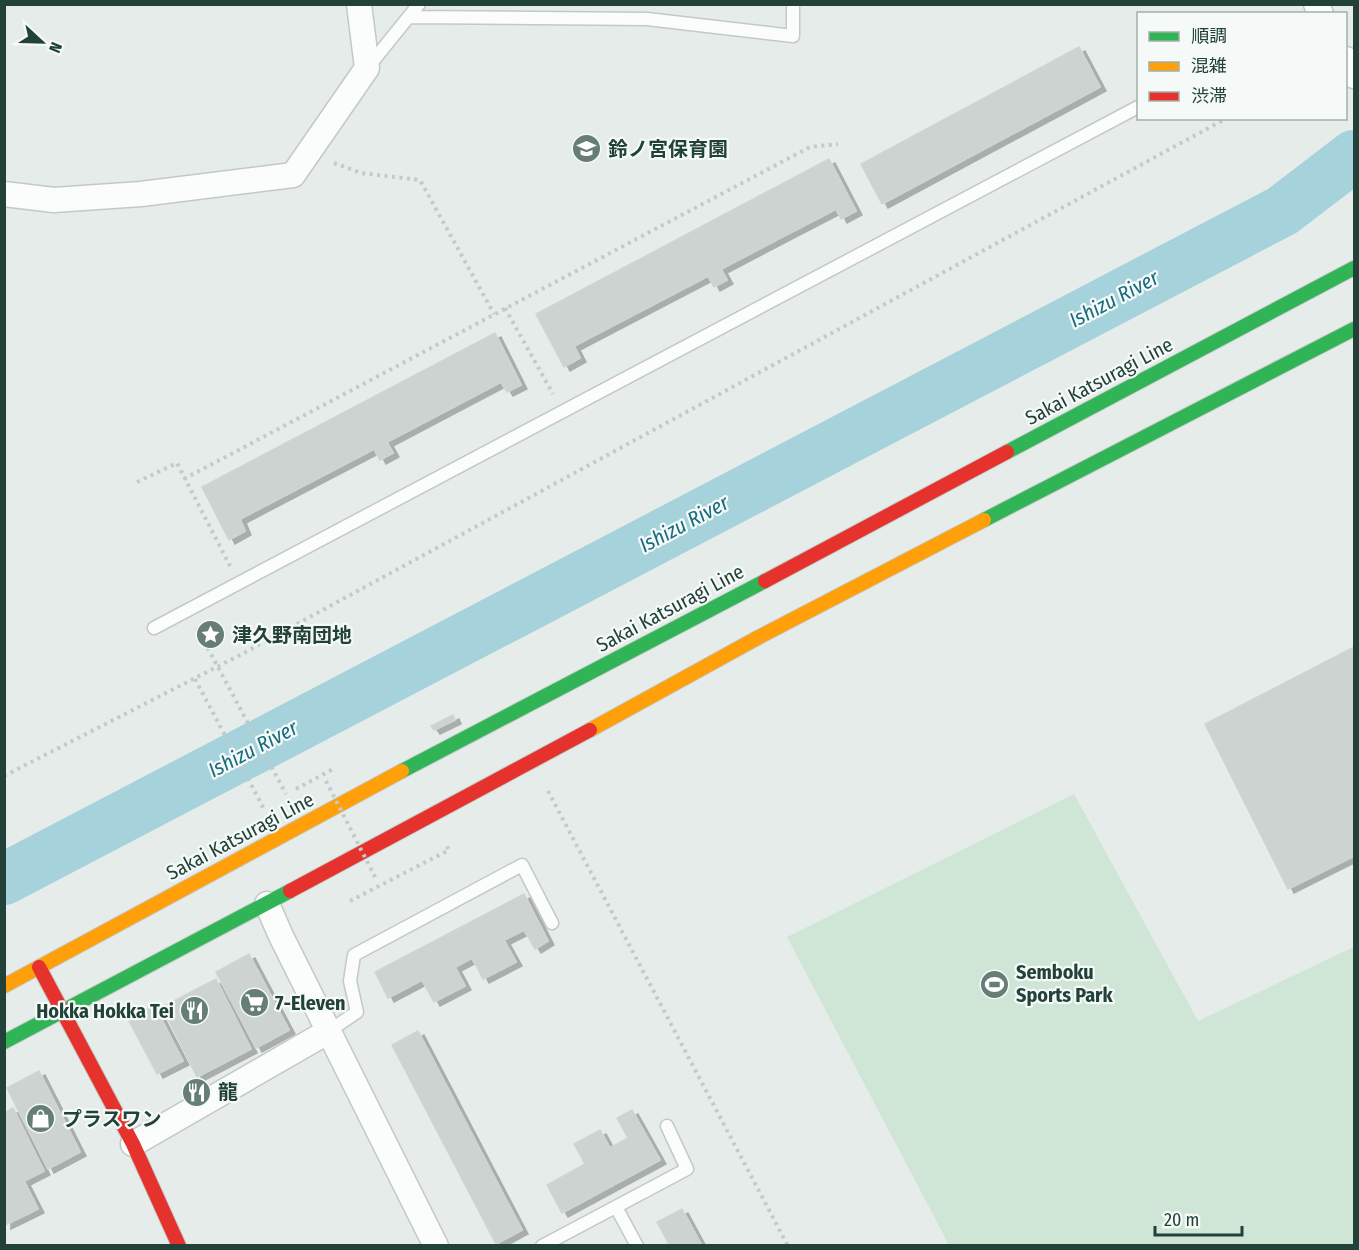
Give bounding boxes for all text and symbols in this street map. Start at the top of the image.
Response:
north arrow [12,12,72,72]
legend [1137,12,1347,120]
text: 順調 [1191,25,1227,47]
text: N [45,39,66,55]
text: 混雑 [1191,55,1227,77]
text: 渋滞 [1191,85,1227,107]
school or university icon: 鈴ノ宮保育園 [571,133,603,165]
place label: 鈴ノ宮保育園 [608,137,728,161]
water label: Ishizu River [1065,264,1164,333]
street label: Sakai Katsuragi Line [1021,332,1177,430]
water label: Ishizu River [635,489,734,558]
street label: Sakai Katsuragi Line [592,559,748,657]
place icon: 津久野南団地 [195,619,227,651]
place label: 津久野南団地 [232,623,352,647]
water label: Ishizu River [204,714,303,783]
street label: Sakai Katsuragi Line [162,787,318,885]
place label: Semboku Sports Park [1016,960,1113,1007]
sports icon: Semboku Sports Park [979,968,1011,1000]
supermarket icon: 7-Eleven [238,987,270,1019]
place label: 7-Eleven [275,991,346,1015]
restaurant icon: Hokka Hokka Tei [179,995,211,1027]
place label: Hokka Hokka Tei [36,999,174,1023]
restaurant icon: 龍 [181,1076,213,1108]
place label: 龍 [218,1080,238,1104]
shop icon: プラスワン [25,1103,57,1135]
place label: プラスワン [62,1107,162,1131]
scale bar [1155,1199,1242,1237]
text: 20 m [1164,1209,1199,1231]

